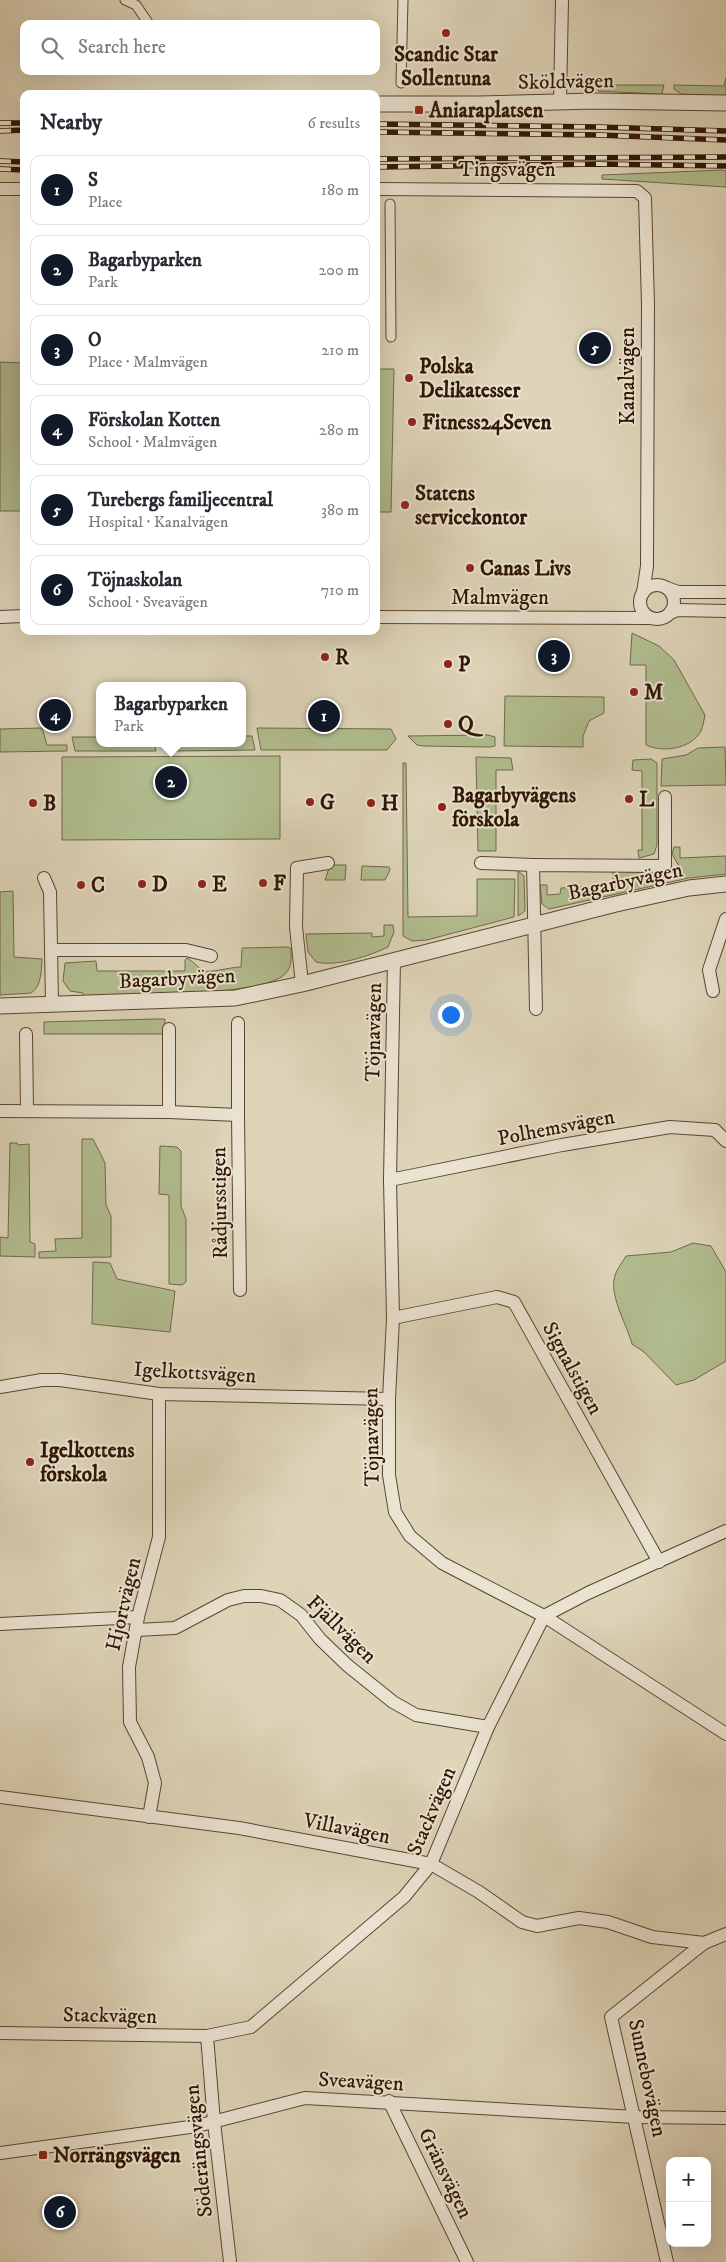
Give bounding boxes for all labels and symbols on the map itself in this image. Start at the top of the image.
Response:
marker: Scandic Star Sollentuna [440,27,452,39]
place label: Scandic Star Sollentuna [394,42,499,92]
street label: Sköldvägen [518,68,614,96]
place label: Aniaraplatsen [428,98,545,124]
marker: Aniaraplatsen [413,104,425,116]
street label: Tingsvägen [458,157,556,183]
street label: Kanalvägen [615,327,641,425]
pin: 5 [579,329,611,367]
place label: Polska Delikatesser [419,354,522,404]
marker: Polska Delikatesser [403,372,415,384]
place label: Fitness24Seven [422,410,553,436]
marker: Fitness24Seven [406,416,418,428]
place label: Statens servicekontor [415,481,528,531]
marker: Statens servicekontor [399,499,411,511]
place label: Canas Livs [480,556,571,582]
marker: Canas Livs [464,562,476,574]
street label: Malmvägen [451,585,549,611]
pin: 3 [538,637,570,675]
place label: R [335,645,350,671]
marker: R [319,651,331,663]
place label: P [458,652,471,678]
marker: P [442,658,454,670]
place label: M [644,680,663,706]
marker: M [628,686,640,698]
pin: 4 [39,696,71,734]
pin: 1 [308,697,340,735]
place label: Q [458,712,484,738]
marker: Q [442,718,454,730]
pin: 2 [155,763,187,801]
place label: Bagarbyvägens förskola [451,783,576,833]
place label: L [639,787,655,813]
place label: G [320,790,335,816]
place label: B [43,791,56,817]
place label: H [381,791,399,817]
marker: L [623,793,635,805]
marker: G [304,796,316,808]
marker: B [27,797,39,809]
marker: H [365,797,377,809]
marker: Bagarbyvägens förskola [436,801,448,813]
street label: Bagarbyvägen [565,857,685,907]
place label: F [273,871,286,897]
place label: D [152,872,168,898]
place label: E [212,872,227,898]
place label: C [91,873,105,899]
marker: F [257,877,269,889]
marker: D [136,878,148,890]
marker: E [196,878,208,890]
marker: C [75,879,87,891]
street label: Bagarbyvägen [118,963,236,995]
street label: Töjnavägen [360,982,388,1082]
your location [438,1002,464,1028]
street label: Polhemsvägen [495,1104,617,1152]
street label: Rådjursstigen [206,1147,234,1259]
street label: Signalstigen [536,1318,608,1419]
street label: Igelkottsvägen [133,1357,257,1389]
street label: Töjnavägen [358,1387,386,1486]
place label: Igelkottens förskola [39,1438,134,1488]
marker: Igelkottens förskola [24,1456,36,1468]
street label: Hjortvägen [101,1555,147,1654]
street label: Fjällvägen [301,1590,382,1669]
street label: Stackvägen [402,1763,462,1860]
street label: Villavägen [300,1808,393,1850]
street label: Stackvägen [63,2002,157,2030]
street label: Sunnebovägen [622,2017,672,2140]
street label: Sveavägen [318,2067,404,2097]
street label: Söderängsvägen [179,2083,219,2219]
street label: Gränsvägen [412,2124,478,2223]
place label: Norrängsvägen [53,2143,182,2169]
marker: Norrängsvägen [37,2149,49,2161]
pin: 6 [44,2193,76,2231]

